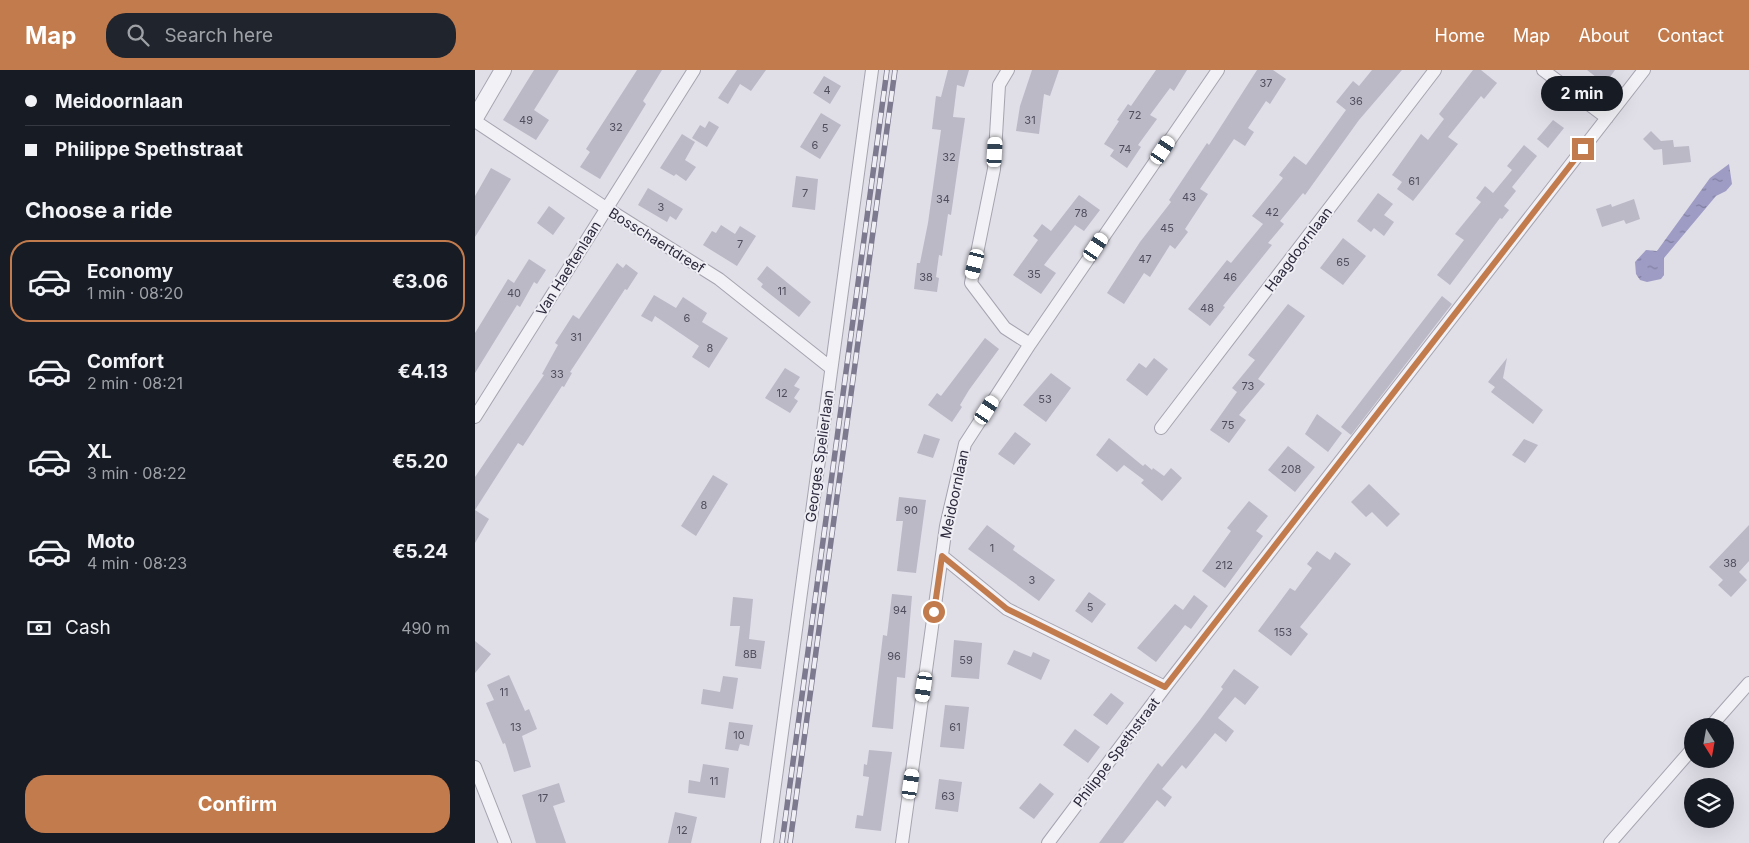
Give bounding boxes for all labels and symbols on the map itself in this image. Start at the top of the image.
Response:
house number: 37 [1259,76,1273,90]
callout: 2 min [1542,77,1624,112]
house number: 4 [823,83,831,97]
house number: 36 [1349,94,1363,108]
house number: 72 [1129,108,1141,122]
house number: 49 [519,113,533,127]
house number: 31 [1024,113,1036,127]
house number: 32 [609,120,623,134]
house number: 5 [822,121,829,135]
car [1148,133,1177,167]
car [986,137,1003,167]
house number: 6 [812,138,819,152]
route end [1572,138,1594,160]
house number: 74 [1119,142,1131,156]
house number: 32 [942,150,956,164]
house number: 61 [1408,174,1420,188]
house number: 7 [802,186,808,200]
house number: 43 [1182,190,1196,204]
house number: 34 [936,192,950,206]
house number: 3 [658,200,665,214]
street label: Haagdoornlaan [1261,203,1335,295]
street label: Bosschaertdreef [606,204,708,276]
house number: 42 [1265,205,1279,219]
house number: 78 [1075,206,1088,220]
street label: Van Haeftenlaan [532,218,604,318]
house number: 45 [1160,221,1174,235]
car [1081,230,1110,264]
house number: 7 [737,237,743,251]
car [964,248,985,280]
house number: 47 [1138,252,1152,266]
house number: 65 [1336,255,1350,269]
house number: 35 [1027,267,1041,281]
house number: 38 [919,270,933,284]
house number: 46 [1223,270,1237,284]
house number: 11 [778,284,786,298]
house number: 40 [507,286,521,300]
house number: 48 [1200,301,1214,315]
house number: 6 [684,311,691,325]
house number: 31 [570,330,582,344]
house number: 8 [707,341,714,355]
house number: 33 [550,367,564,381]
house number: 73 [1242,379,1255,393]
house number: 12 [776,386,788,400]
street label: Georges Spelierlaan [801,389,837,523]
house number: 53 [1038,392,1052,406]
car [972,393,1001,427]
house number: 75 [1222,418,1235,432]
street label: Meidoornlaan [936,448,972,540]
house number: 208 [1281,462,1301,476]
house number: 8 [701,498,708,512]
house number: 90 [904,503,918,517]
house number: 1 [990,541,994,555]
house number: 38 [1723,556,1737,570]
house number: 212 [1215,558,1233,572]
house number: 3 [1029,573,1036,587]
house number: 5 [1087,600,1094,614]
route start [923,601,945,623]
house number: 94 [893,603,907,617]
house number: 153 [1274,625,1292,639]
house number: 8B [743,647,757,661]
house number: 96 [887,649,901,663]
house number: 59 [959,653,973,667]
car [914,671,933,703]
house number: 11 [500,685,508,699]
street label: Philippe Spethstraat [1069,694,1163,810]
north arrow [1684,718,1734,768]
house number: 13 [510,720,522,734]
house number: 61 [949,720,961,734]
house number: 10 [733,728,745,742]
car [901,768,920,800]
house number: 11 [710,774,718,788]
house number: 63 [941,789,955,803]
house number: 17 [538,791,548,805]
house number: 12 [676,823,688,837]

